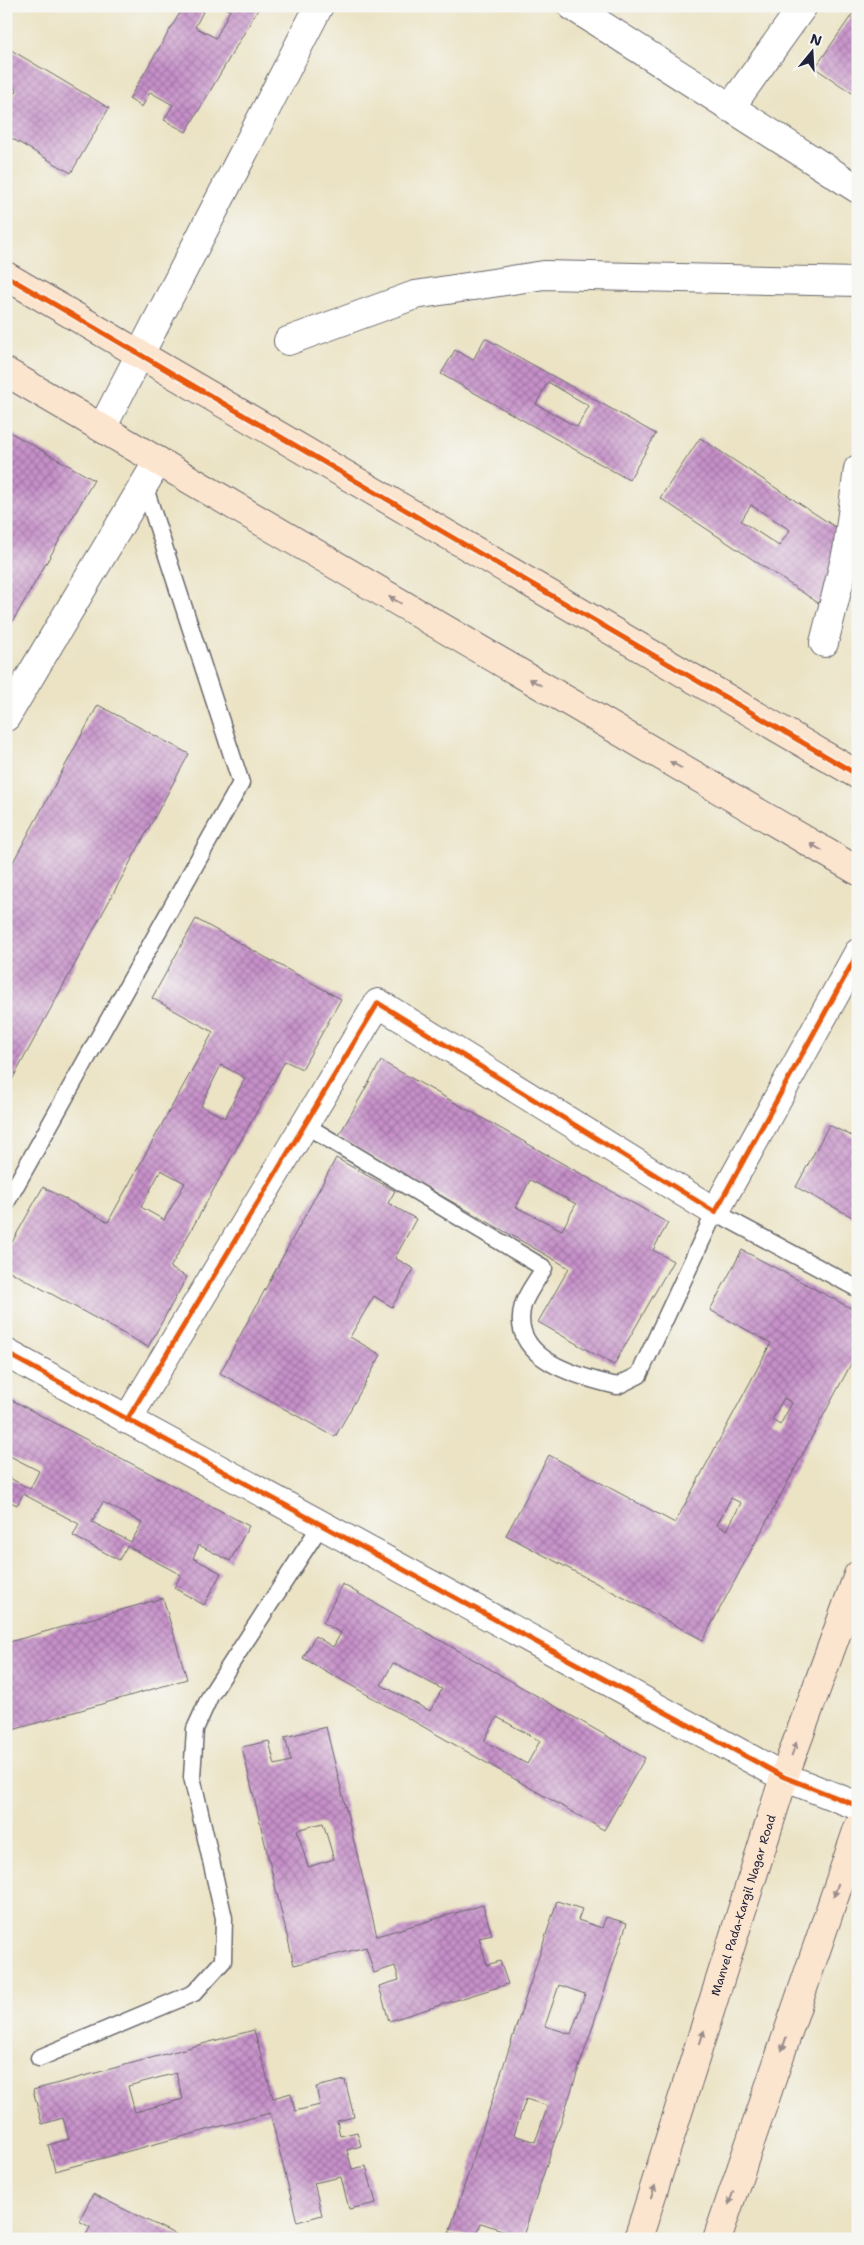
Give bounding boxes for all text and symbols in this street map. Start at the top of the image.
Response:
north arrow [786,28,836,78]
text: N [808,29,824,50]
one-way arrow [389,596,402,605]
one-way arrow [529,678,542,687]
one-way arrow [669,760,682,769]
one-way arrow [809,842,822,851]
one-way arrow [790,1741,798,1756]
street label: Manvel Pada-Kargil Nagar Road [707,1812,780,1998]
one-way arrow [832,1883,840,1898]
one-way arrow [699,2030,706,2045]
one-way arrow [780,2037,788,2052]
one-way arrow [650,2185,657,2200]
one-way arrow [727,2191,735,2206]

